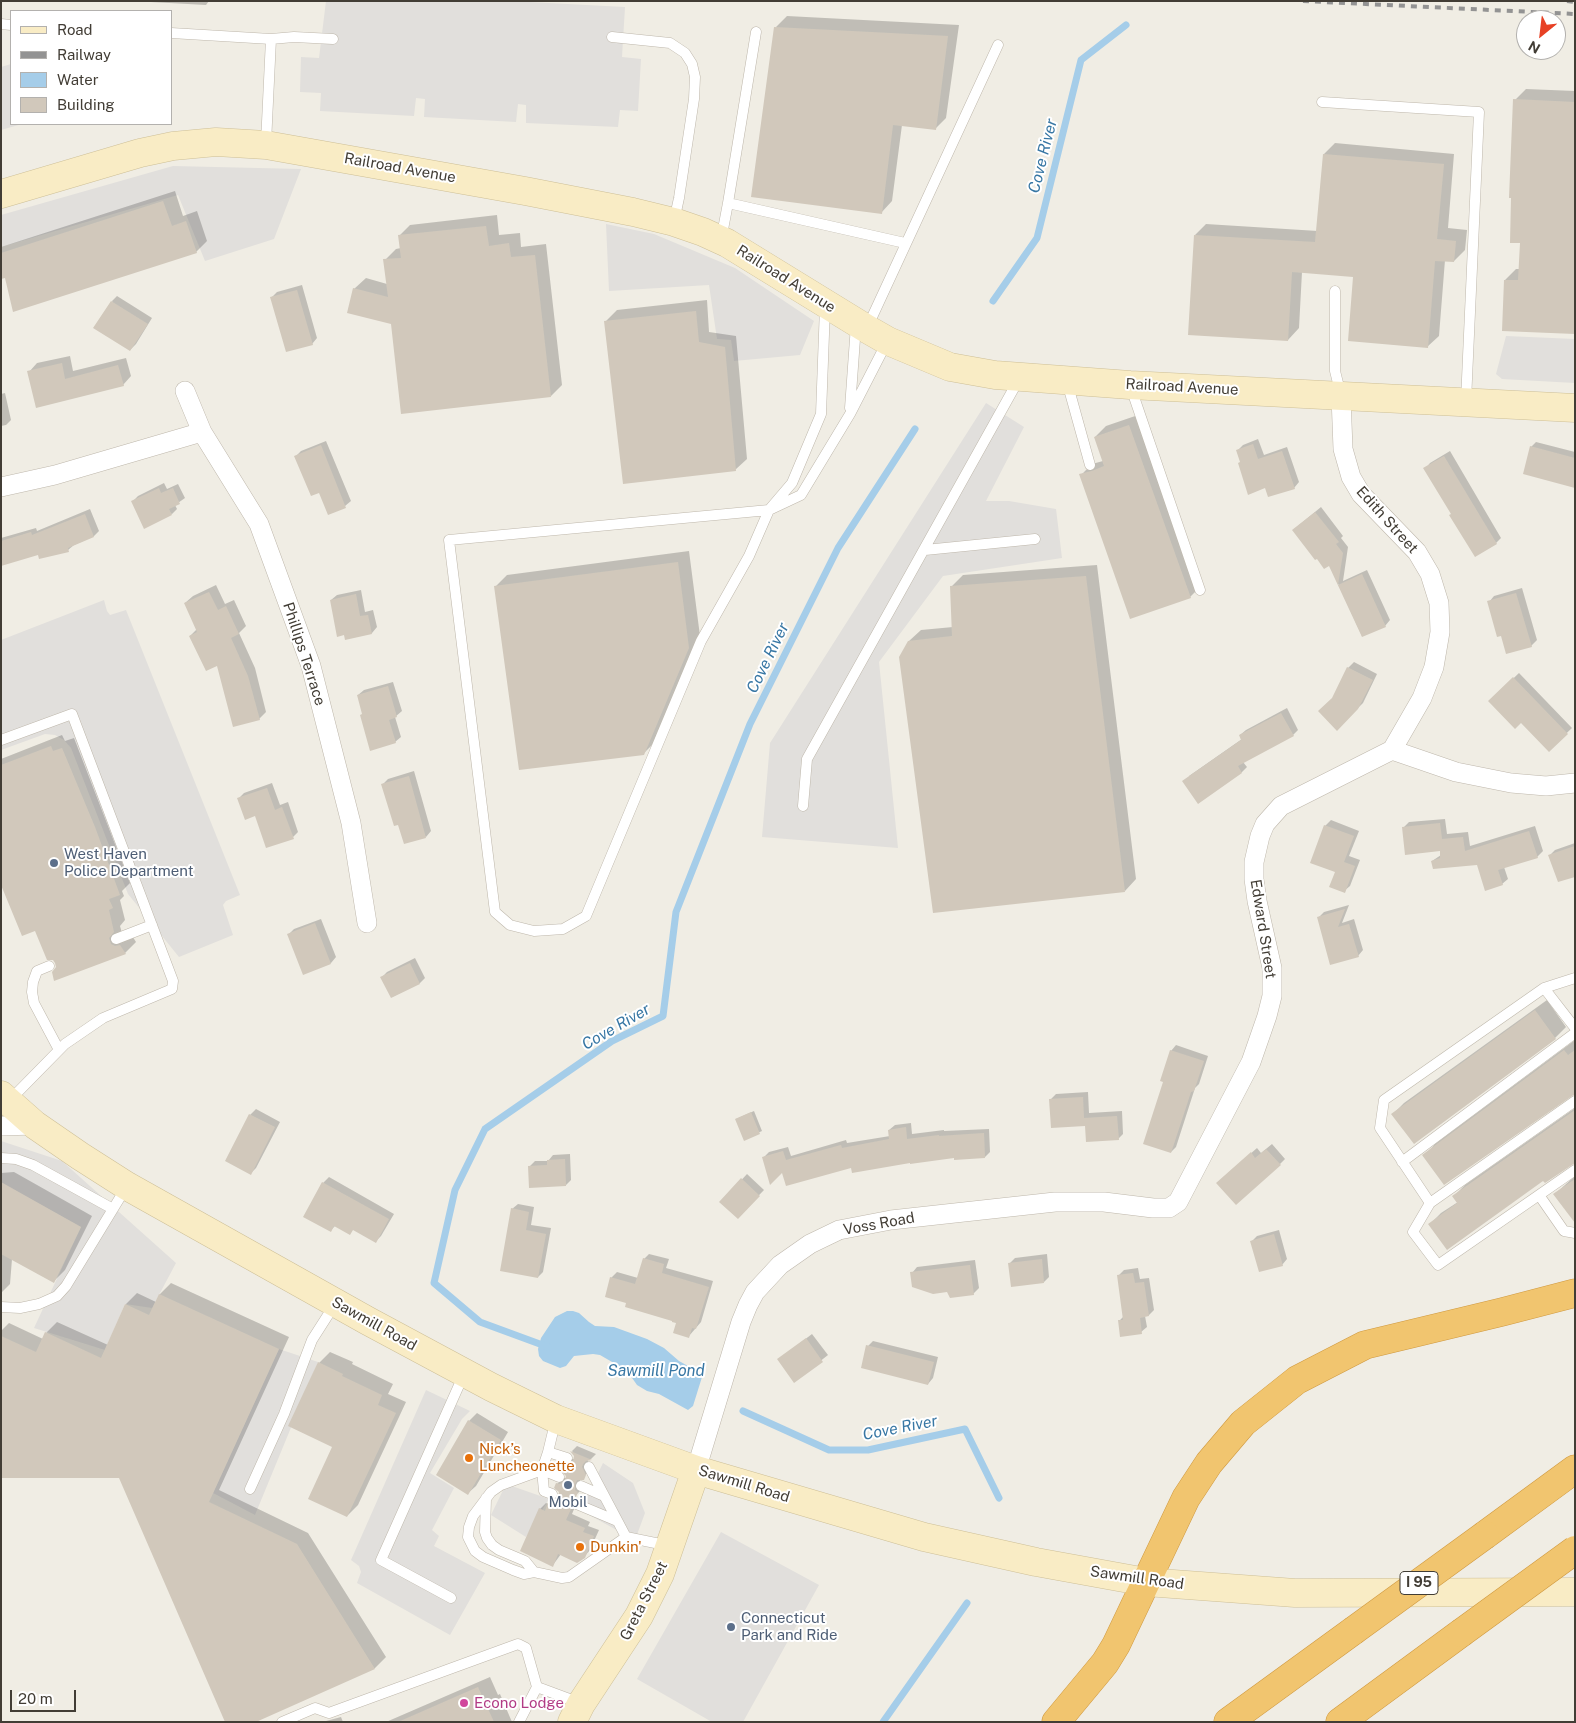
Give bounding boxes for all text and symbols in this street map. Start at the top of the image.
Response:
legend [10,10,172,125]
north arrow [1516,10,1566,60]
text: Road [57,21,93,38]
text: N [1526,38,1543,57]
text: Railway [57,46,111,63]
text: Water [57,71,99,88]
text: Building [57,96,115,113]
water label: Cove River [1025,117,1061,195]
street label: Railroad Avenue [343,149,457,187]
street label: Railroad Avenue [733,241,839,317]
street label: Railroad Avenue [1125,375,1239,399]
street label: Edith Street [1352,483,1422,557]
street label: Phillips Terrace [279,600,329,708]
water label: Cove River [743,620,793,696]
place label: West Haven Police Department [64,845,193,880]
marker: West Haven Police Department [48,857,60,869]
street label: Edward Street [1246,878,1280,980]
water label: Cove River [578,1000,654,1054]
street label: Voss Road [842,1209,916,1239]
street label: Sawmill Road [328,1293,420,1355]
water label: Sawmill Pond [607,1361,705,1381]
water label: Cove River [861,1411,939,1445]
place label: Nick’s Luncheonette [479,1440,575,1475]
marker: Nick’s Luncheonette [463,1452,475,1464]
street label: Sawmill Road [696,1462,792,1506]
marker: Mobil [562,1479,574,1491]
place label: Mobil [549,1493,587,1511]
place label: Dunkin' [590,1538,642,1556]
marker: Dunkin' [574,1541,586,1553]
street label: Greta Street [616,1558,672,1644]
street label: Sawmill Road [1089,1563,1185,1593]
road number: I 95 [1400,1572,1438,1595]
place label: Connecticut Park and Ride [741,1609,837,1644]
marker: Connecticut Park and Ride [725,1621,737,1633]
scale bar [12,1680,79,1712]
text: 20 m [18,1690,53,1707]
place label: Econo Lodge [474,1694,564,1712]
marker: Econo Lodge [458,1697,470,1709]

